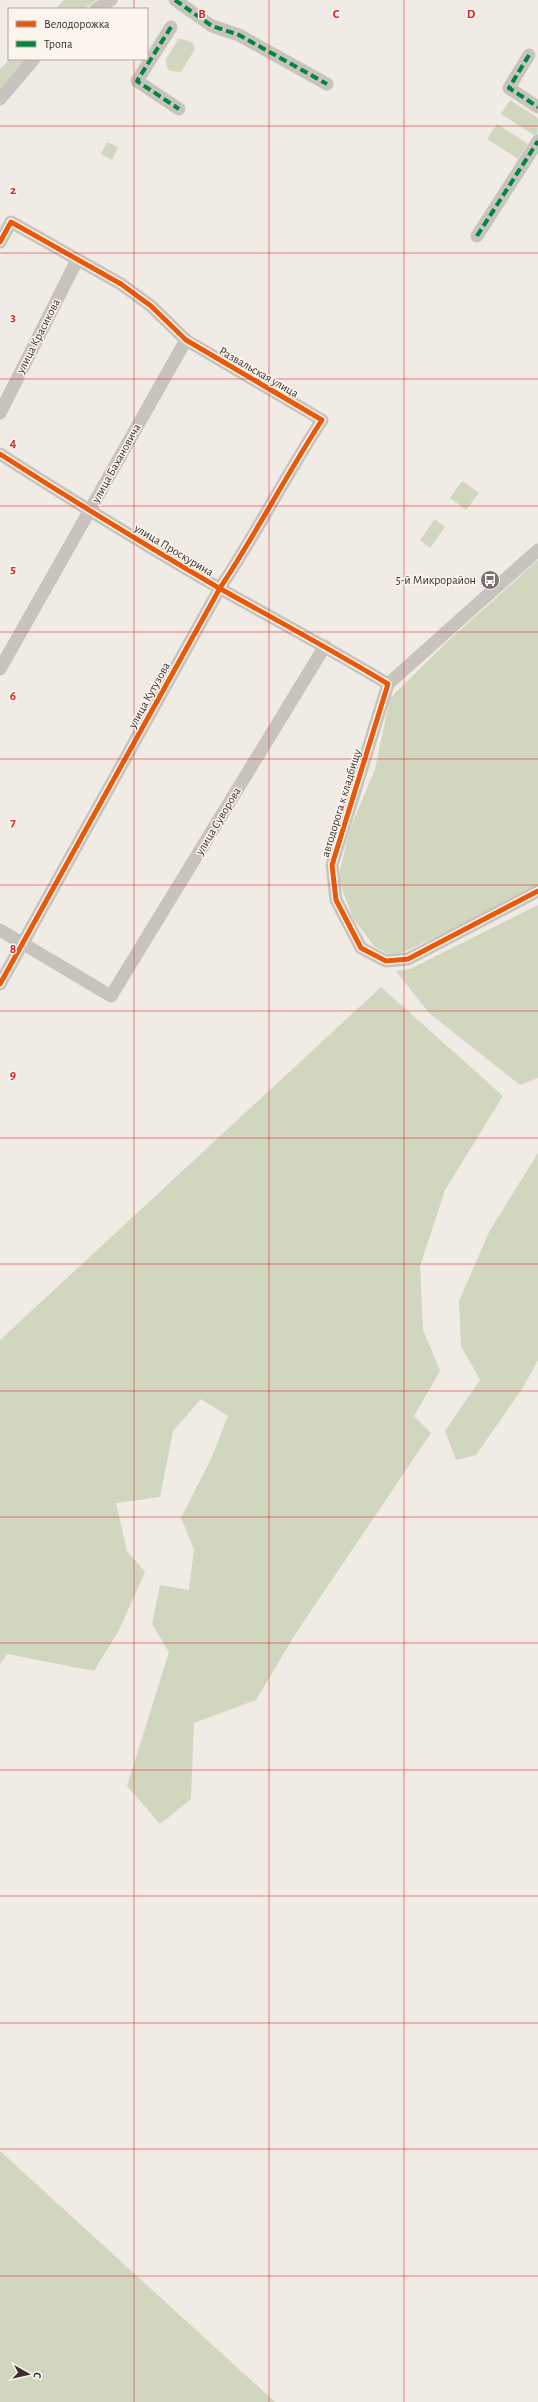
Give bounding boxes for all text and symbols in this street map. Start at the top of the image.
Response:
legend [8,8,148,60]
text: B [198,8,206,21]
text: C [333,8,340,21]
text: D [467,8,476,21]
text: Велодорожка [44,18,110,30]
text: Тропа [44,38,73,50]
text: 2 [10,184,16,197]
street label: улица Красикова [14,296,63,377]
text: 3 [10,311,16,324]
street label: Развальская улица [217,344,301,401]
street label: улица Бахановича [89,421,144,506]
text: 4 [10,437,17,450]
street label: улица Проскурина [131,521,216,579]
text: 5 [10,563,16,576]
bus stop icon: 5-й Микрорайон [479,569,501,591]
place label: 5-й Микрорайон [396,574,476,586]
street label: улица Кутузова [125,660,173,731]
text: 6 [10,690,16,703]
street label: автодорога к кладбищу [319,748,364,859]
street label: улица Суворова [193,785,244,858]
text: 7 [10,816,16,829]
text: 8 [10,943,16,956]
text: 9 [10,1069,16,1082]
north arrow [8,2354,48,2394]
text: С [32,2372,43,2379]

